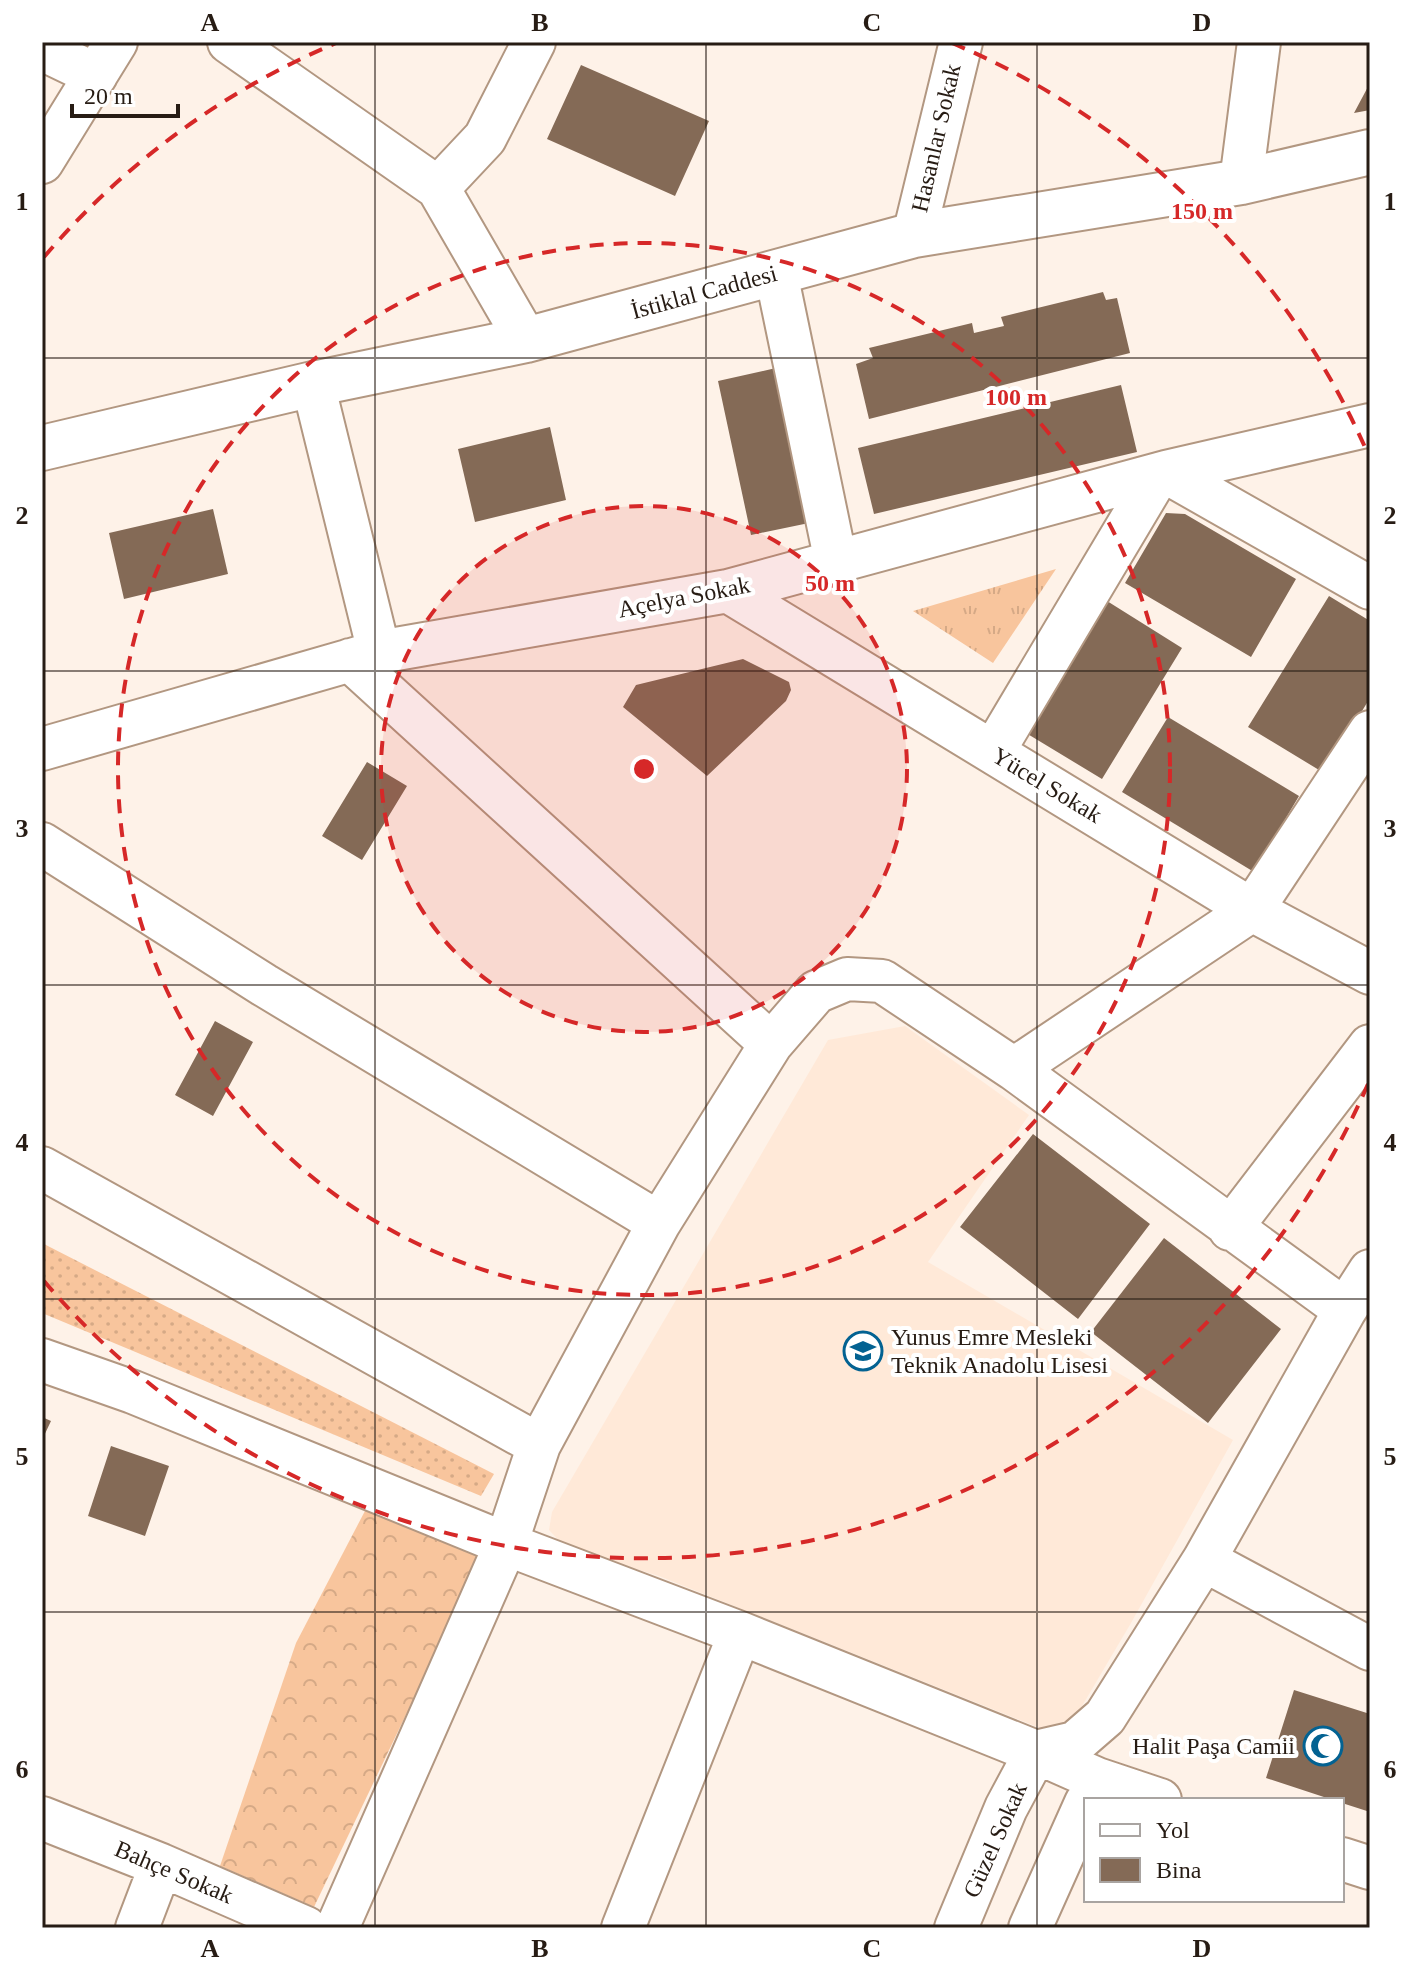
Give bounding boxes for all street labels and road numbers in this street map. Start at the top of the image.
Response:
street label: Hasanlar Sokak [906,61,966,215]
street label: İstiklal Caddesi [628,260,780,324]
street label: Açelya Sokak [616,571,752,623]
street label: Yücel Sokak [987,742,1107,828]
street label: Güzel Sokak [958,1778,1032,1902]
street label: Bahçe Sokak [111,1835,237,1909]

